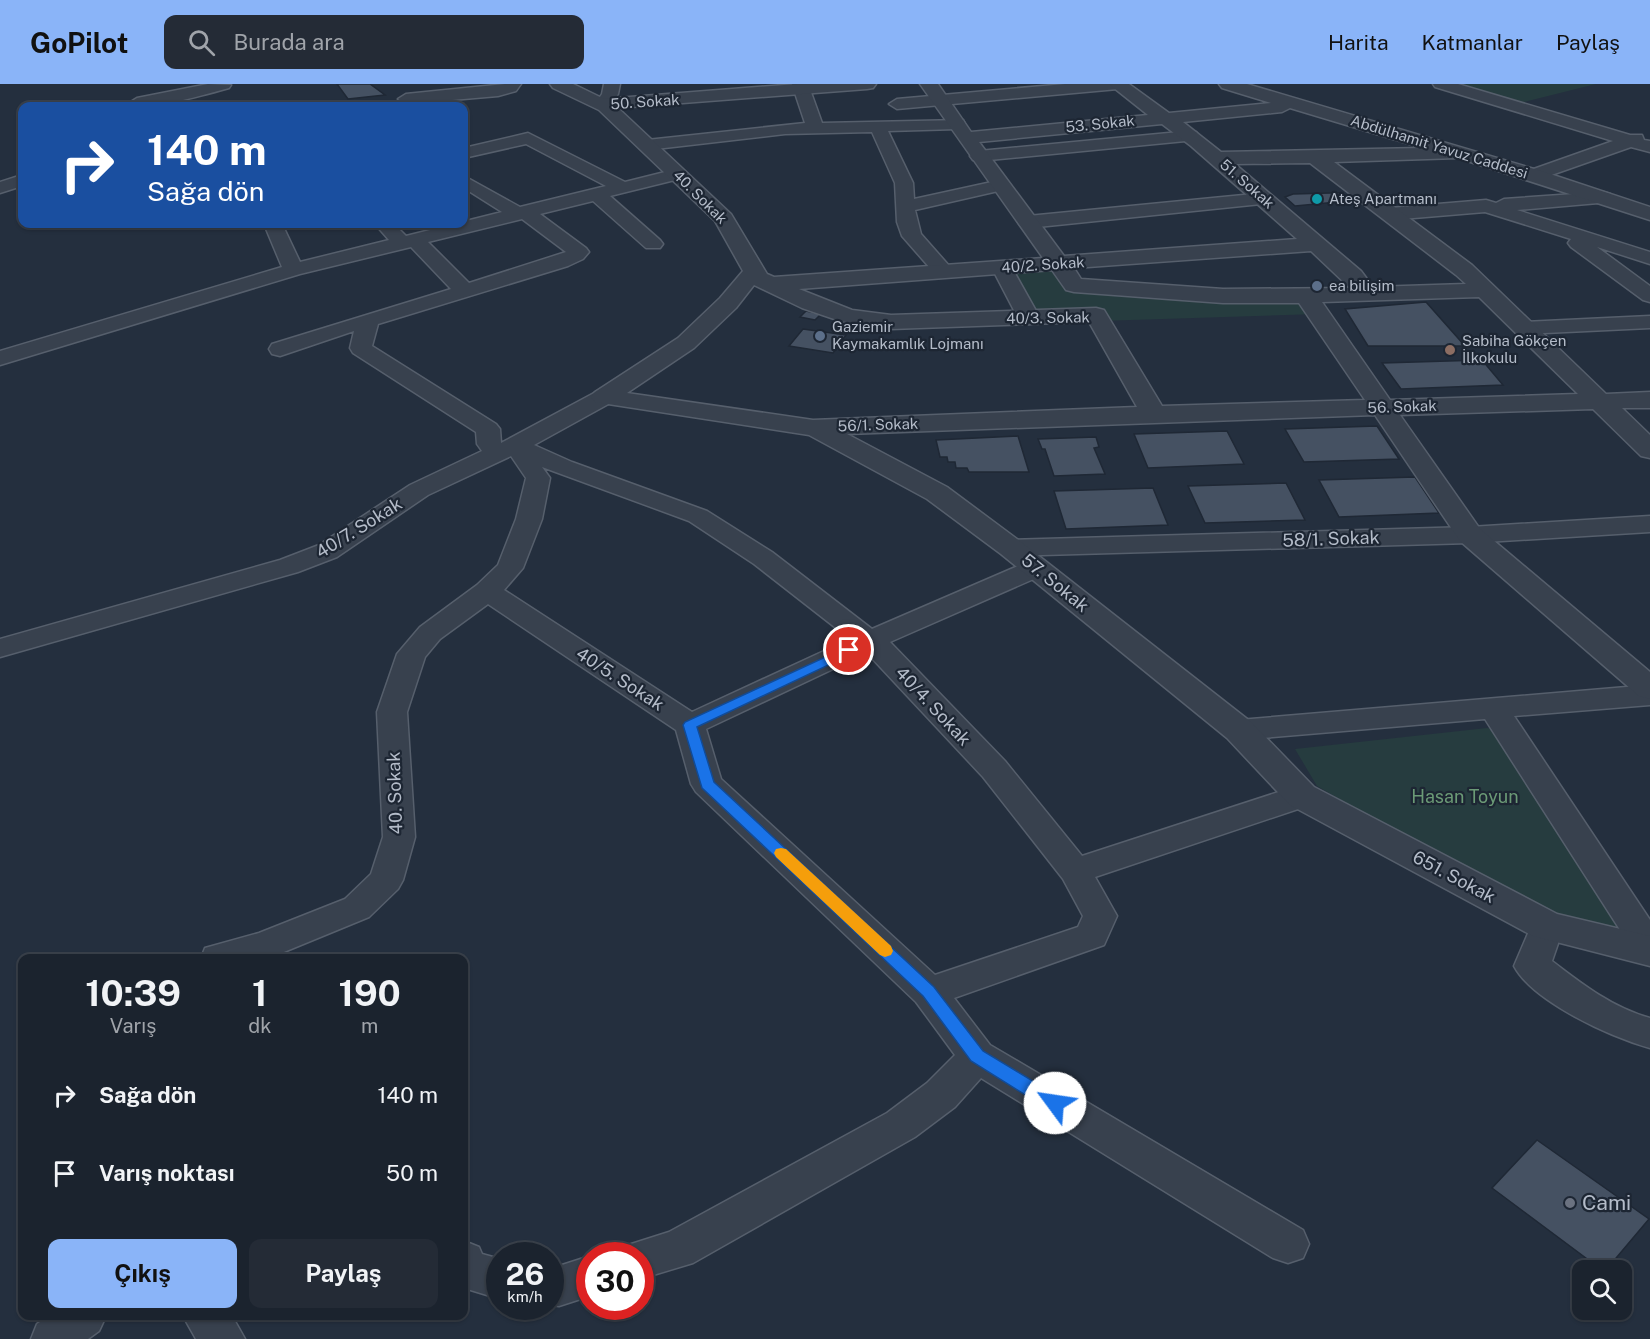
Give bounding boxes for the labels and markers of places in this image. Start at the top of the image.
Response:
place label: Ateş Apartmanı [1329,190,1437,207]
marker: Ateş Apartmanı [1310,192,1324,206]
place label: ea bilişim [1329,277,1394,294]
marker: ea bilişim [1310,279,1324,293]
place label: Gaziemir Kaymakamlık Lojmanı [832,318,984,352]
marker: Gaziemir Kaymakamlık Lojmanı [813,329,827,343]
place label: Sabiha Gökçen İlkokulu [1462,332,1566,366]
marker: Sabiha Gökçen İlkokulu [1443,343,1457,357]
pin [823,624,874,675]
place label: Cami [1582,1190,1631,1215]
marker: Cami [1563,1196,1577,1210]

